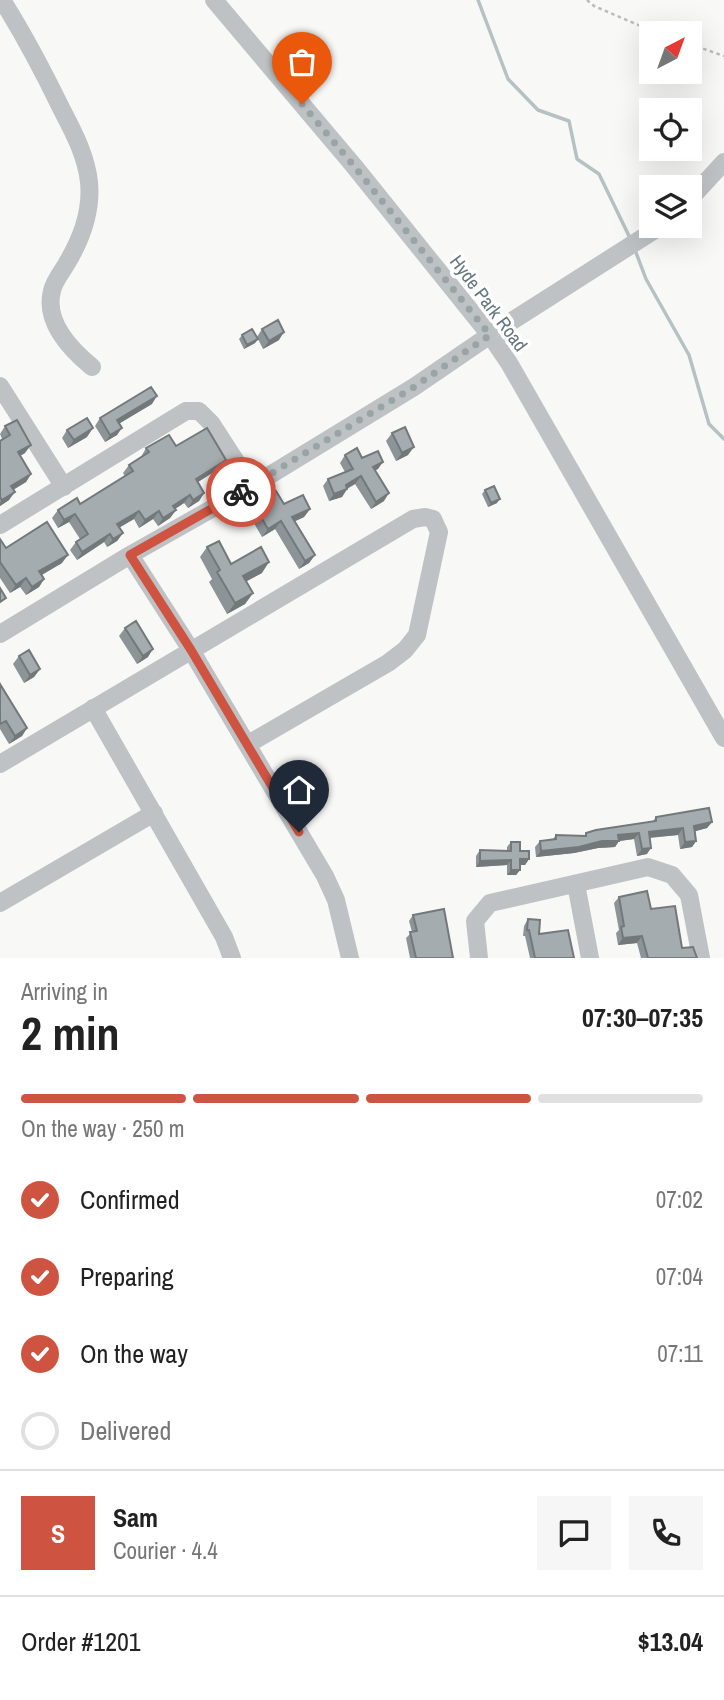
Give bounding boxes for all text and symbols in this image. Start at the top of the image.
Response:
north arrow [639,21,702,84]
map controls [639,21,702,238]
pin [272,32,332,104]
icon: bag [283,43,321,81]
button: locate [639,98,702,161]
button: layers [639,175,702,238]
street label: Hyde Park Road [444,250,534,356]
courier [206,457,276,527]
icon: bike [222,473,260,511]
pin [269,760,329,832]
icon: home [280,771,318,809]
text: Arriving in [21,976,108,1007]
text: 07:30–07:35 [582,1000,703,1035]
text: 2 min [21,1002,120,1064]
text: On the way · 250 m [21,1113,185,1144]
icon: check [21,1181,59,1219]
text: Confirmed [80,1182,180,1217]
text: 07:02 [656,1184,703,1215]
icon: check [21,1258,59,1296]
text: Preparing [80,1259,174,1294]
text: 07:04 [656,1261,703,1292]
icon: check [21,1335,59,1373]
text: On the way [80,1336,188,1371]
text: 07:11 [657,1338,703,1369]
text: Delivered [80,1413,171,1448]
button: chat [537,1496,611,1570]
button: phone [629,1496,703,1570]
text: Sam [113,1500,158,1535]
text: S [51,1516,65,1551]
text: Courier · 4.4 [113,1535,218,1566]
text: Order #1201 [21,1624,141,1659]
text: $13.04 [638,1624,703,1659]

